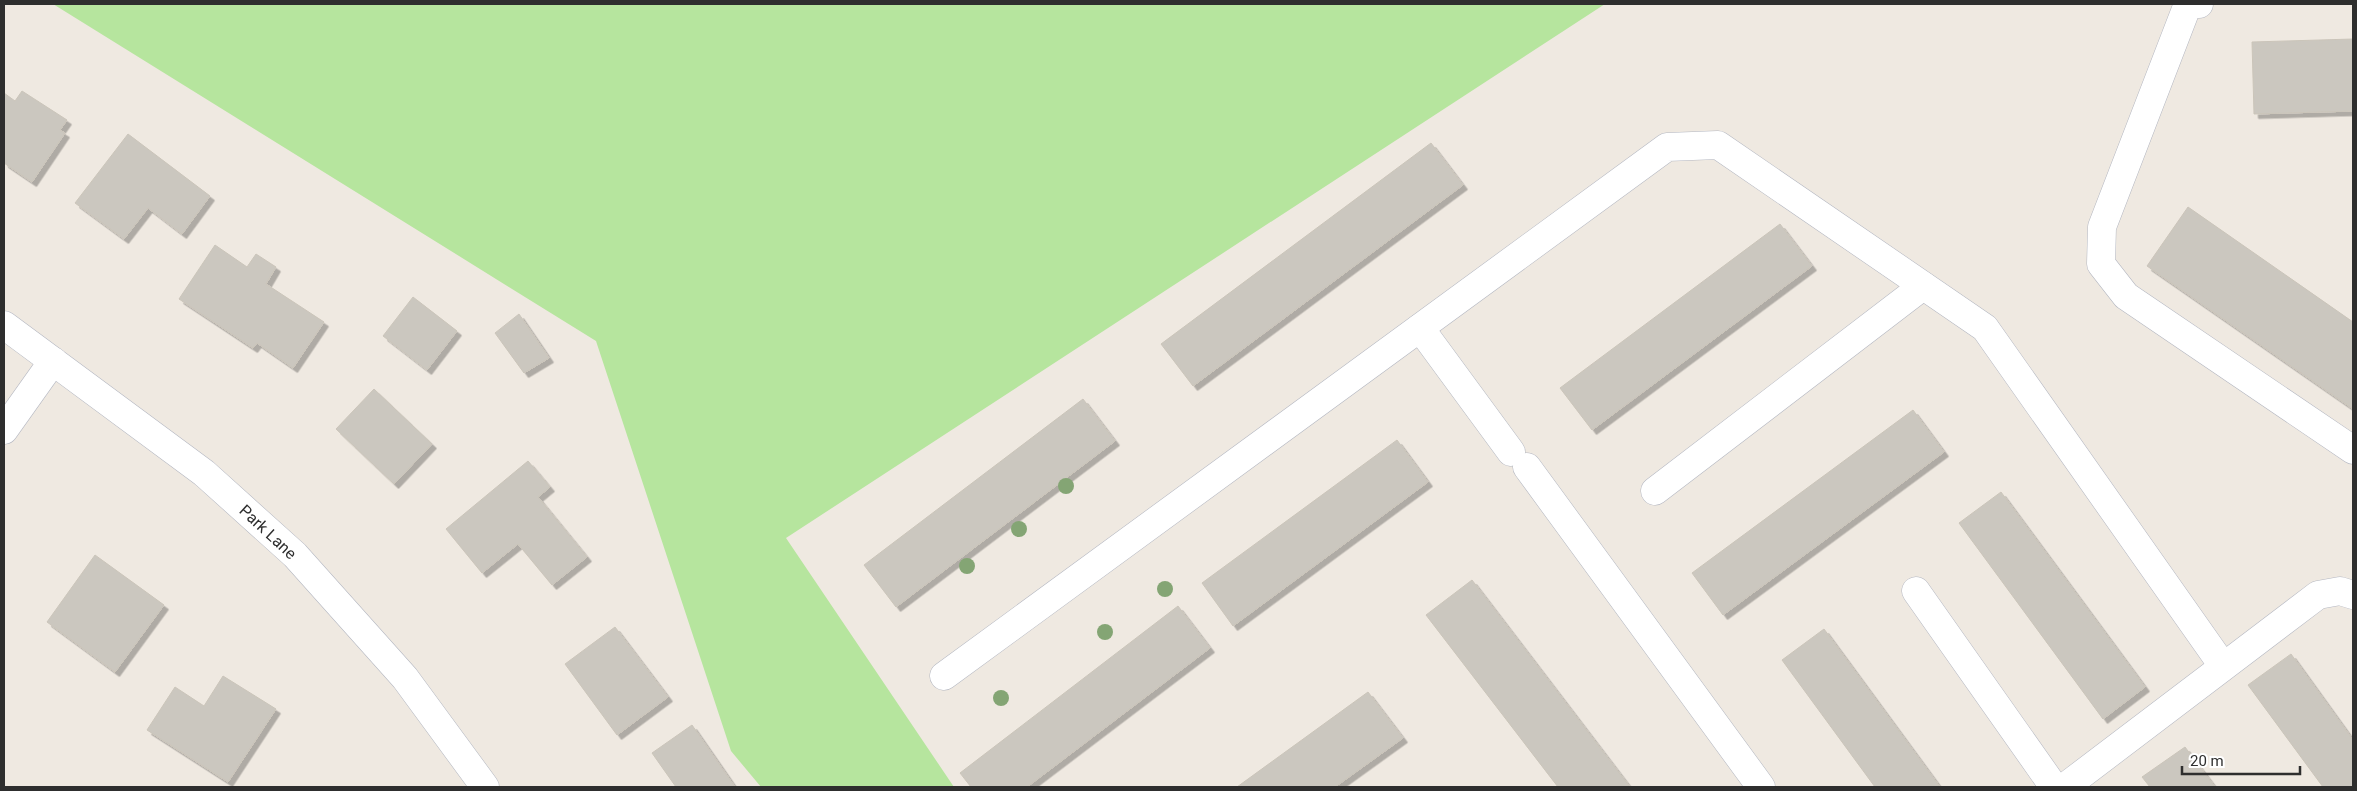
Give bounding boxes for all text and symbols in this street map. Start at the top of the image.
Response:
street label: Park Lane [236,501,300,563]
scale bar [2182,744,2300,776]
text: 20 m [2190,752,2224,770]

